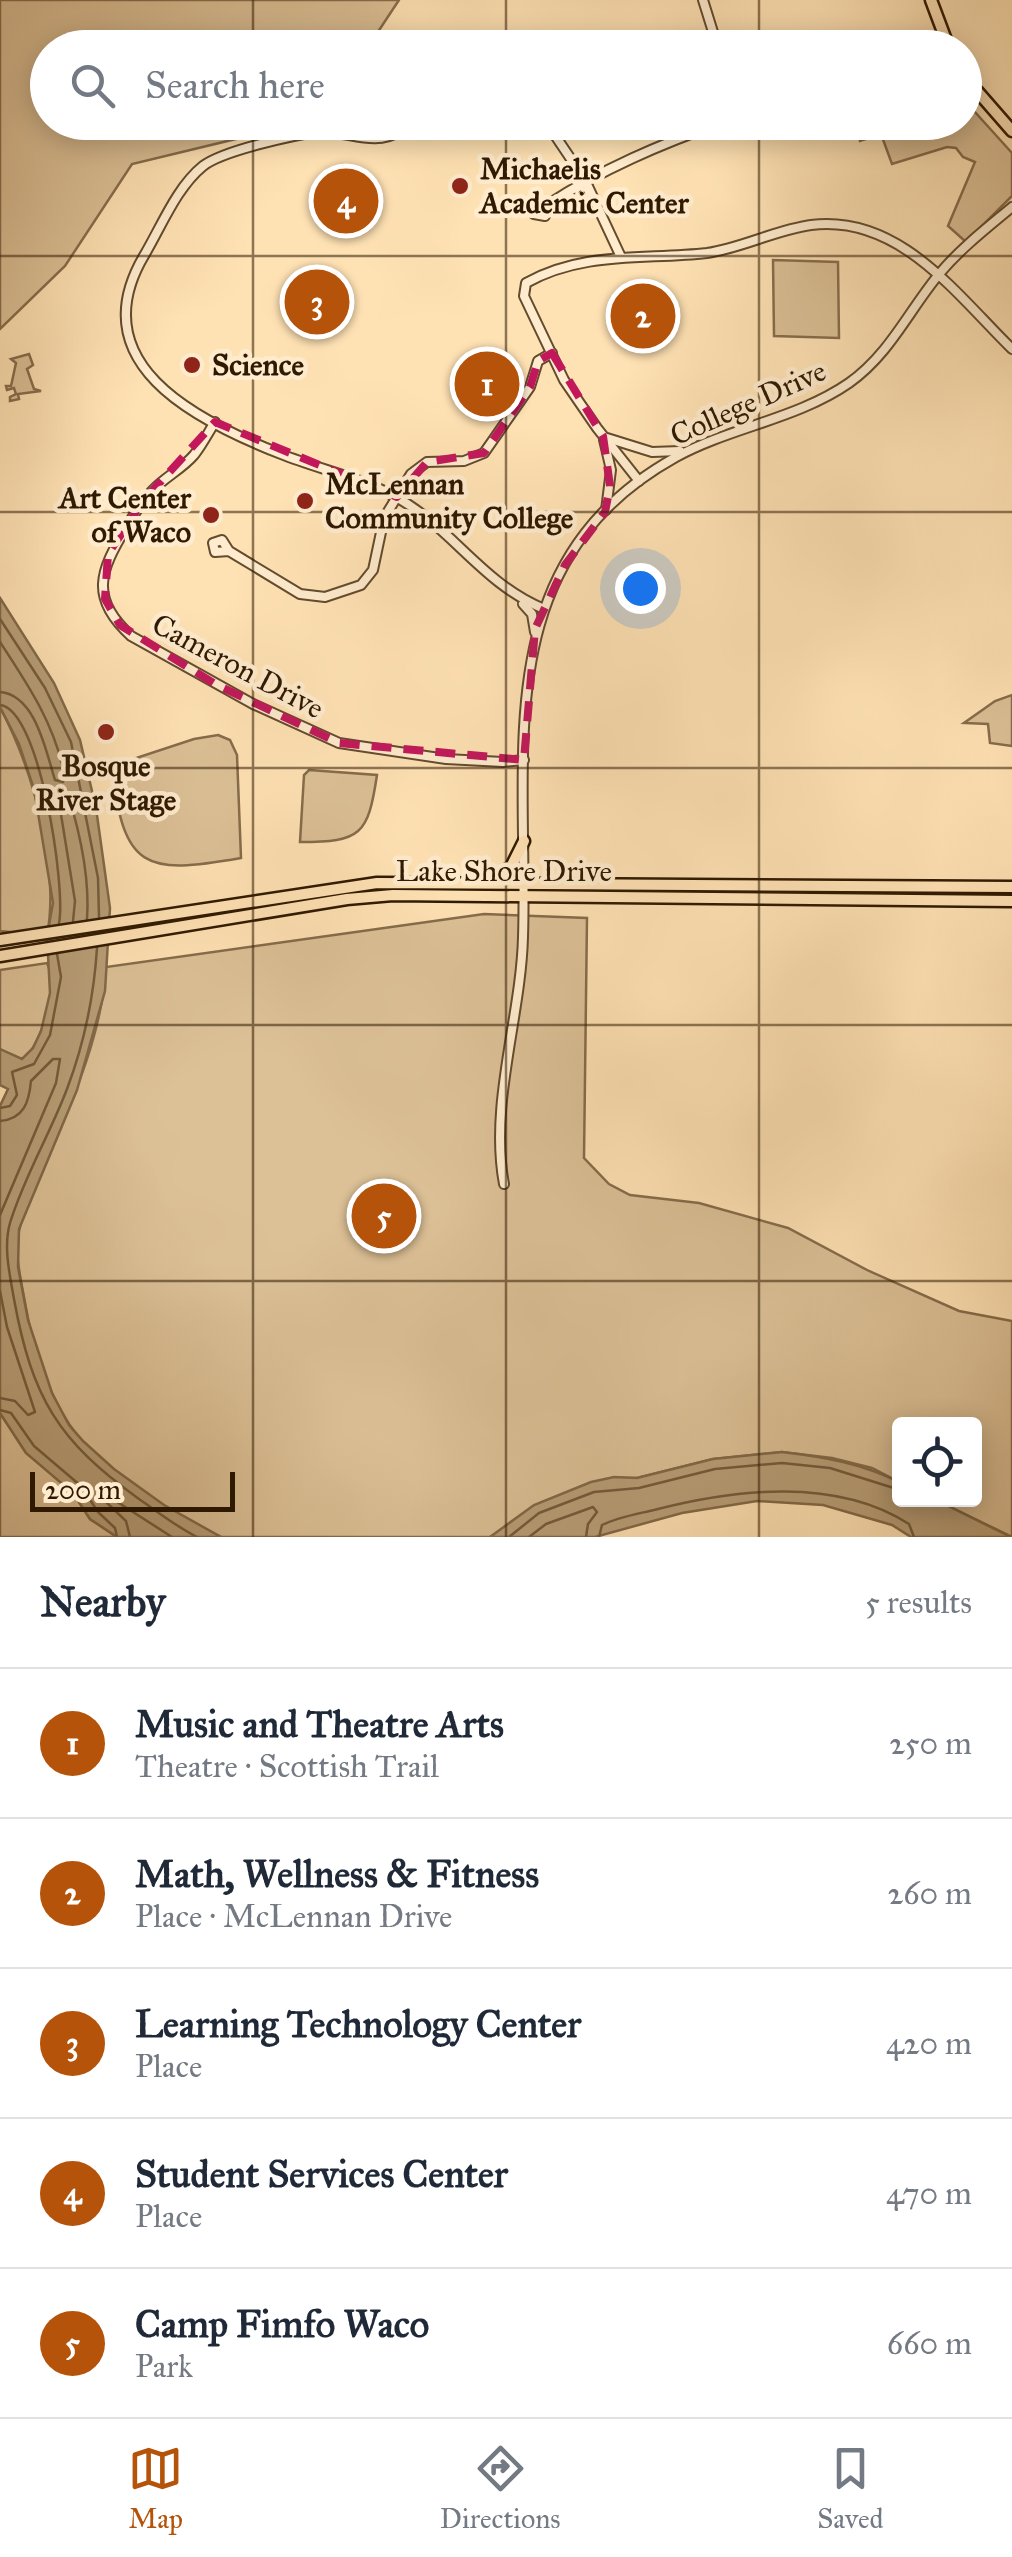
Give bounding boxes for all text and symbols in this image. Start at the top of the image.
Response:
search box [30,30,982,140]
icon: search [65,58,120,113]
text: Search here [145,62,325,108]
place label: Michaelis Academic Center [478,151,690,221]
pin: 4 [314,164,378,238]
marker: Michaelis Academic Center [449,175,471,197]
pin: 3 [284,264,350,340]
pin: 2 [610,278,676,354]
pin: 1 [454,346,520,422]
place label: Science [212,347,304,383]
street label: College Drive [665,353,831,453]
marker: Science [181,354,203,376]
place label: McLennan Community College [325,466,574,536]
place label: Art Center of Waco [57,480,192,550]
marker: McLennan Community College [294,490,316,512]
marker: Art Center of Waco [200,504,222,526]
your location [615,563,666,614]
street label: Cameron Drive [146,606,330,726]
marker: Bosque River Stage [95,721,117,743]
place label: Bosque River Stage [36,748,177,818]
street label: Lake Shore Drive [396,853,612,889]
pin: 5 [352,1178,416,1254]
map controls [892,1417,982,1507]
button: locate [892,1417,982,1507]
scale bar [30,1467,235,1512]
text: 200 m [45,1472,121,1507]
text: Nearby [40,1576,165,1628]
text: 5 results [865,1583,972,1622]
text: Music and Theatre Arts [135,1701,504,1747]
text: 1 [66,1724,79,1763]
text: 250 m [889,1724,972,1763]
text: Theatre · Scottish Trail [135,1747,439,1786]
text: Math, Wellness & Fitness [135,1851,539,1897]
text: 2 [65,1874,80,1913]
text: 260 m [887,1874,972,1913]
text: Place · McLennan Drive [135,1897,452,1936]
text: Learning Technology Center [135,2001,581,2047]
text: 3 [66,2024,79,2063]
text: 420 m [886,2024,972,2063]
text: Place [135,2047,202,2086]
text: Student Services Center [135,2151,508,2197]
text: 4 [64,2174,81,2213]
text: 470 m [886,2174,972,2213]
text: Place [135,2197,202,2236]
text: Camp Fimfo Waco [135,2301,429,2347]
text: 5 [65,2324,80,2363]
text: 660 m [887,2324,972,2363]
text: Park [135,2347,193,2386]
tab: Map [128,2441,183,2536]
tab: Directions [440,2441,561,2536]
tab: Saved [817,2441,884,2536]

